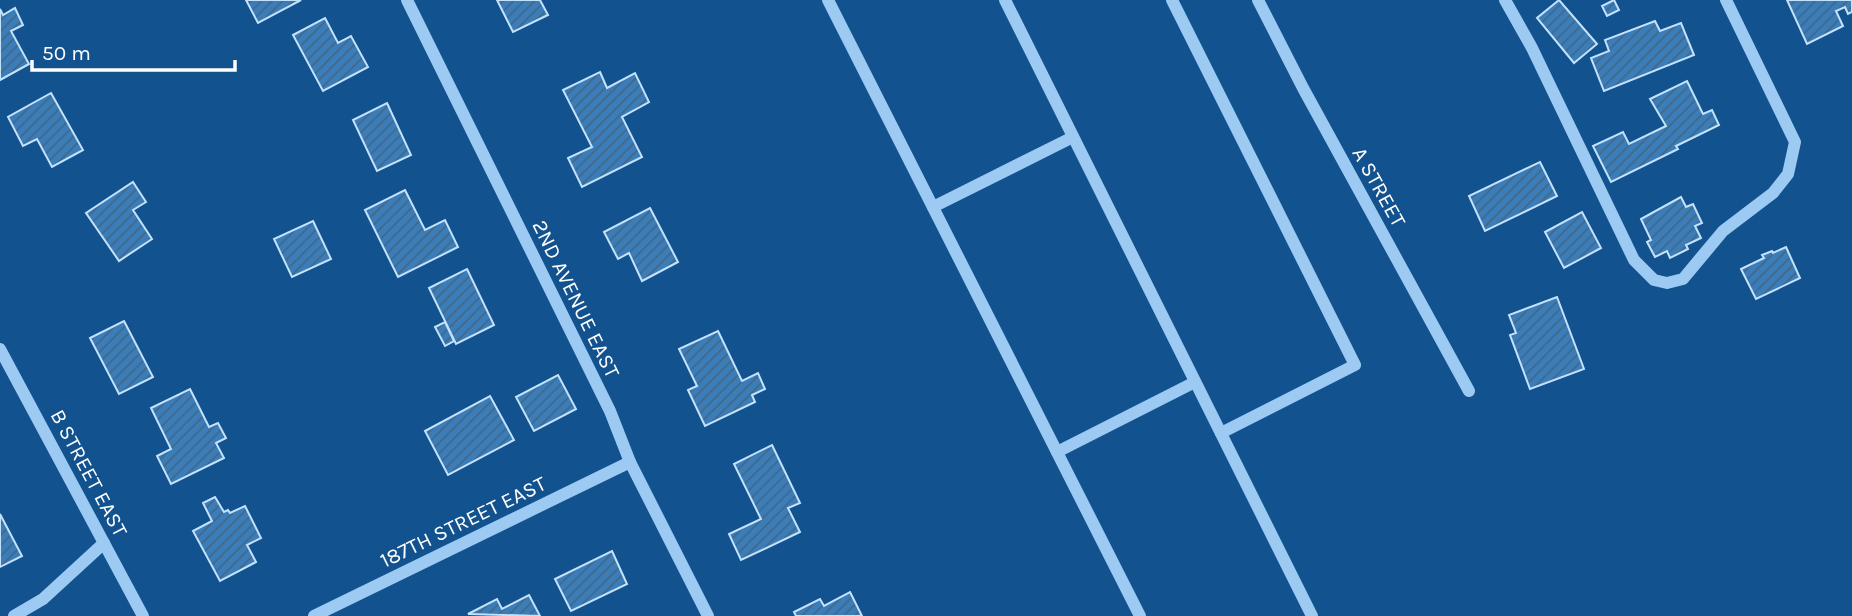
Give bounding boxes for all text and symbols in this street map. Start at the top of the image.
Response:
scale bar [32,28,234,72]
text: 50 m [42,41,91,65]
street label: A STREET [1347,143,1411,231]
street label: 2ND AVENUE EAST [527,216,625,382]
street label: B STREET EAST [45,405,133,541]
street label: 187TH STREET EAST [376,471,550,573]

